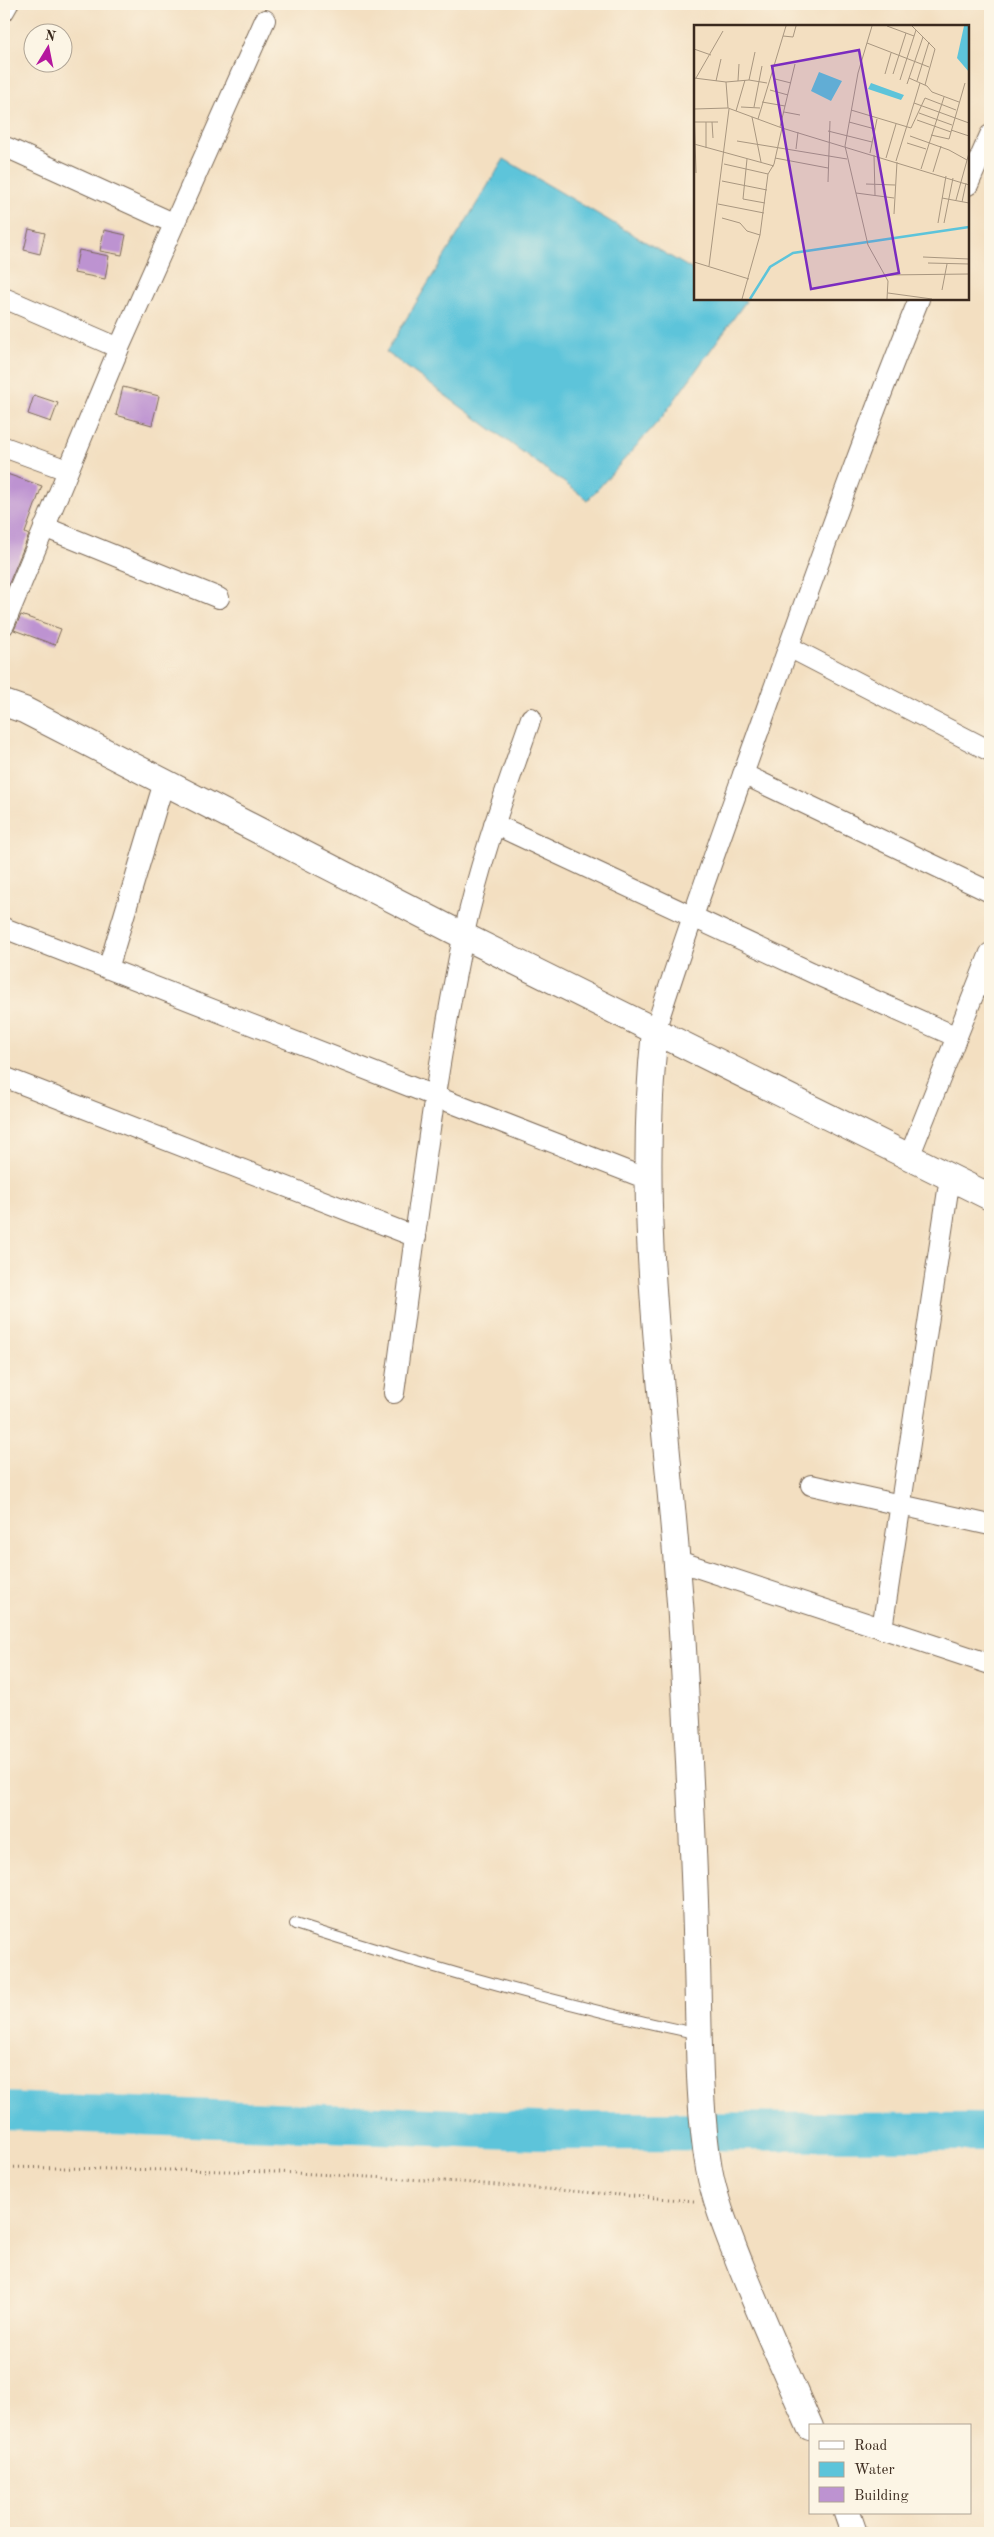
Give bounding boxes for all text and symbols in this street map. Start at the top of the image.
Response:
north arrow [22,22,72,72]
inset map [694,25,969,300]
text: N [44,28,57,44]
legend [809,2424,972,2514]
text: Road [854,2439,888,2454]
text: Water [854,2463,895,2478]
text: Building [854,2489,909,2504]

